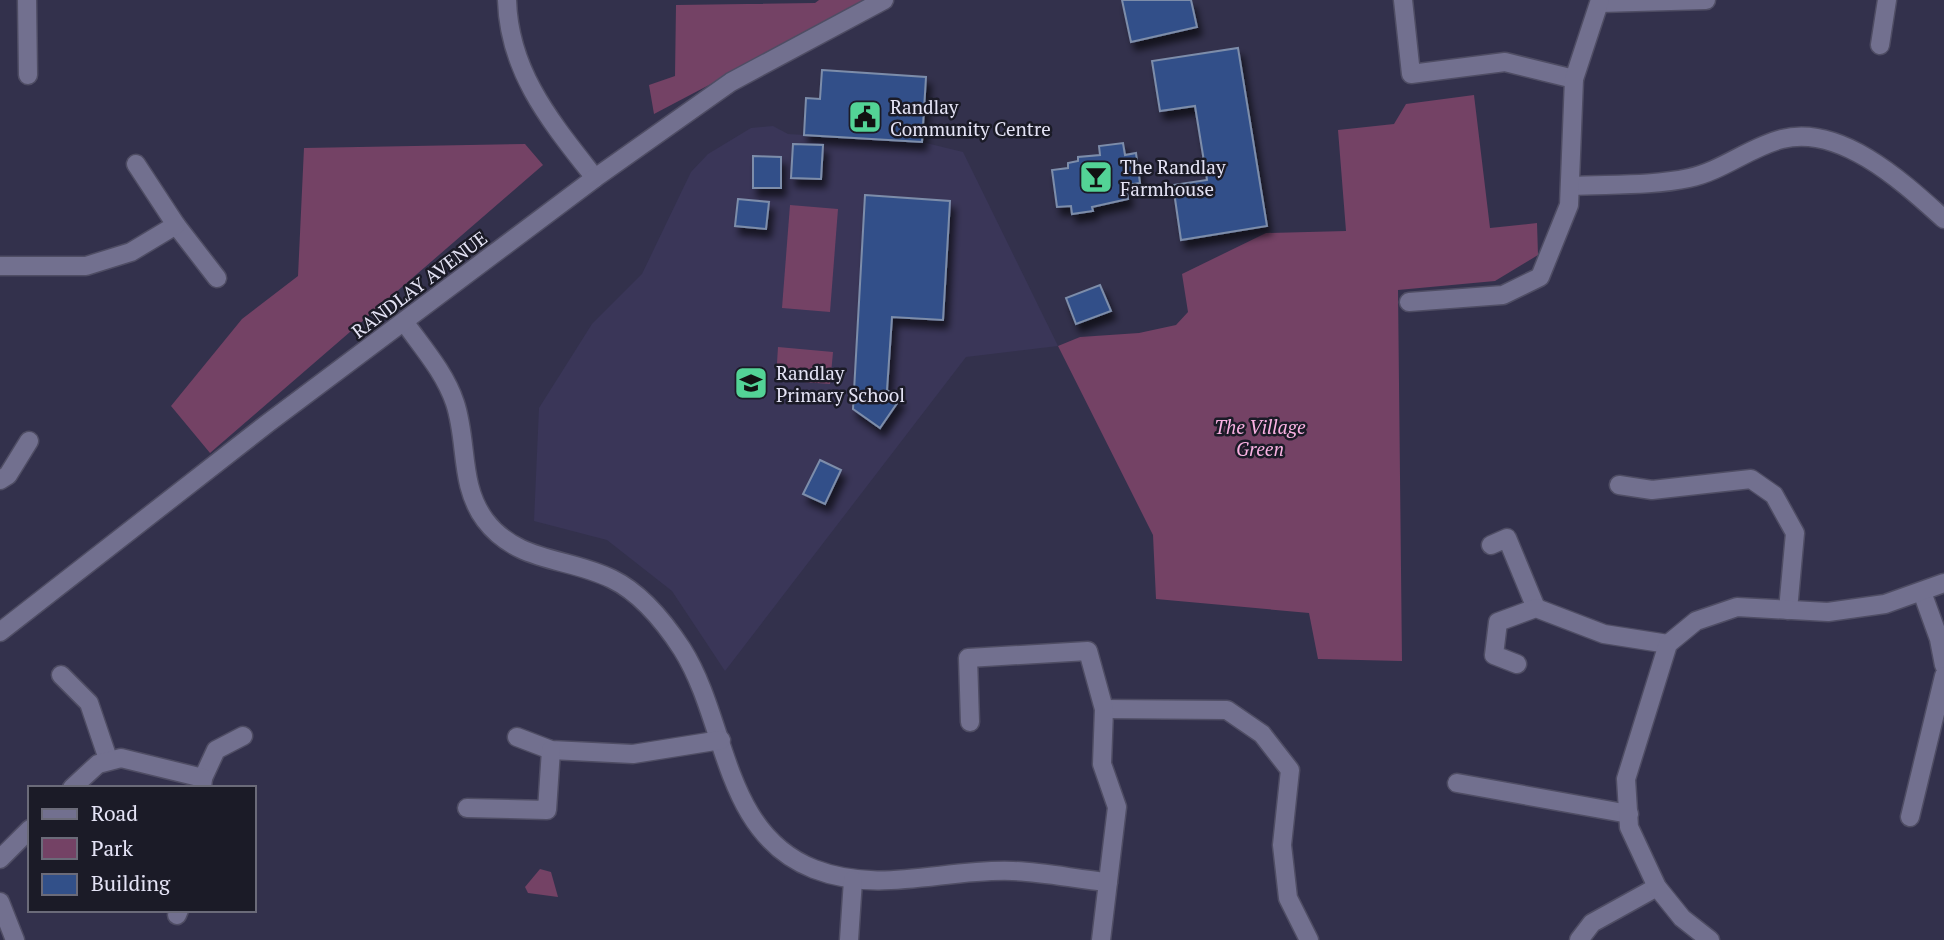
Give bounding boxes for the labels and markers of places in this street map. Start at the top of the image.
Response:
place label: Randlay Community Centre [890,94,1051,141]
public building icon: Randlay Community Centre [846,98,884,136]
place label: The Randlay Farmhouse [1120,154,1226,201]
bar icon: The Randlay Farmhouse [1077,158,1115,196]
place label: Randlay Primary School [776,360,905,407]
school or university icon: Randlay Primary School [732,364,770,402]

